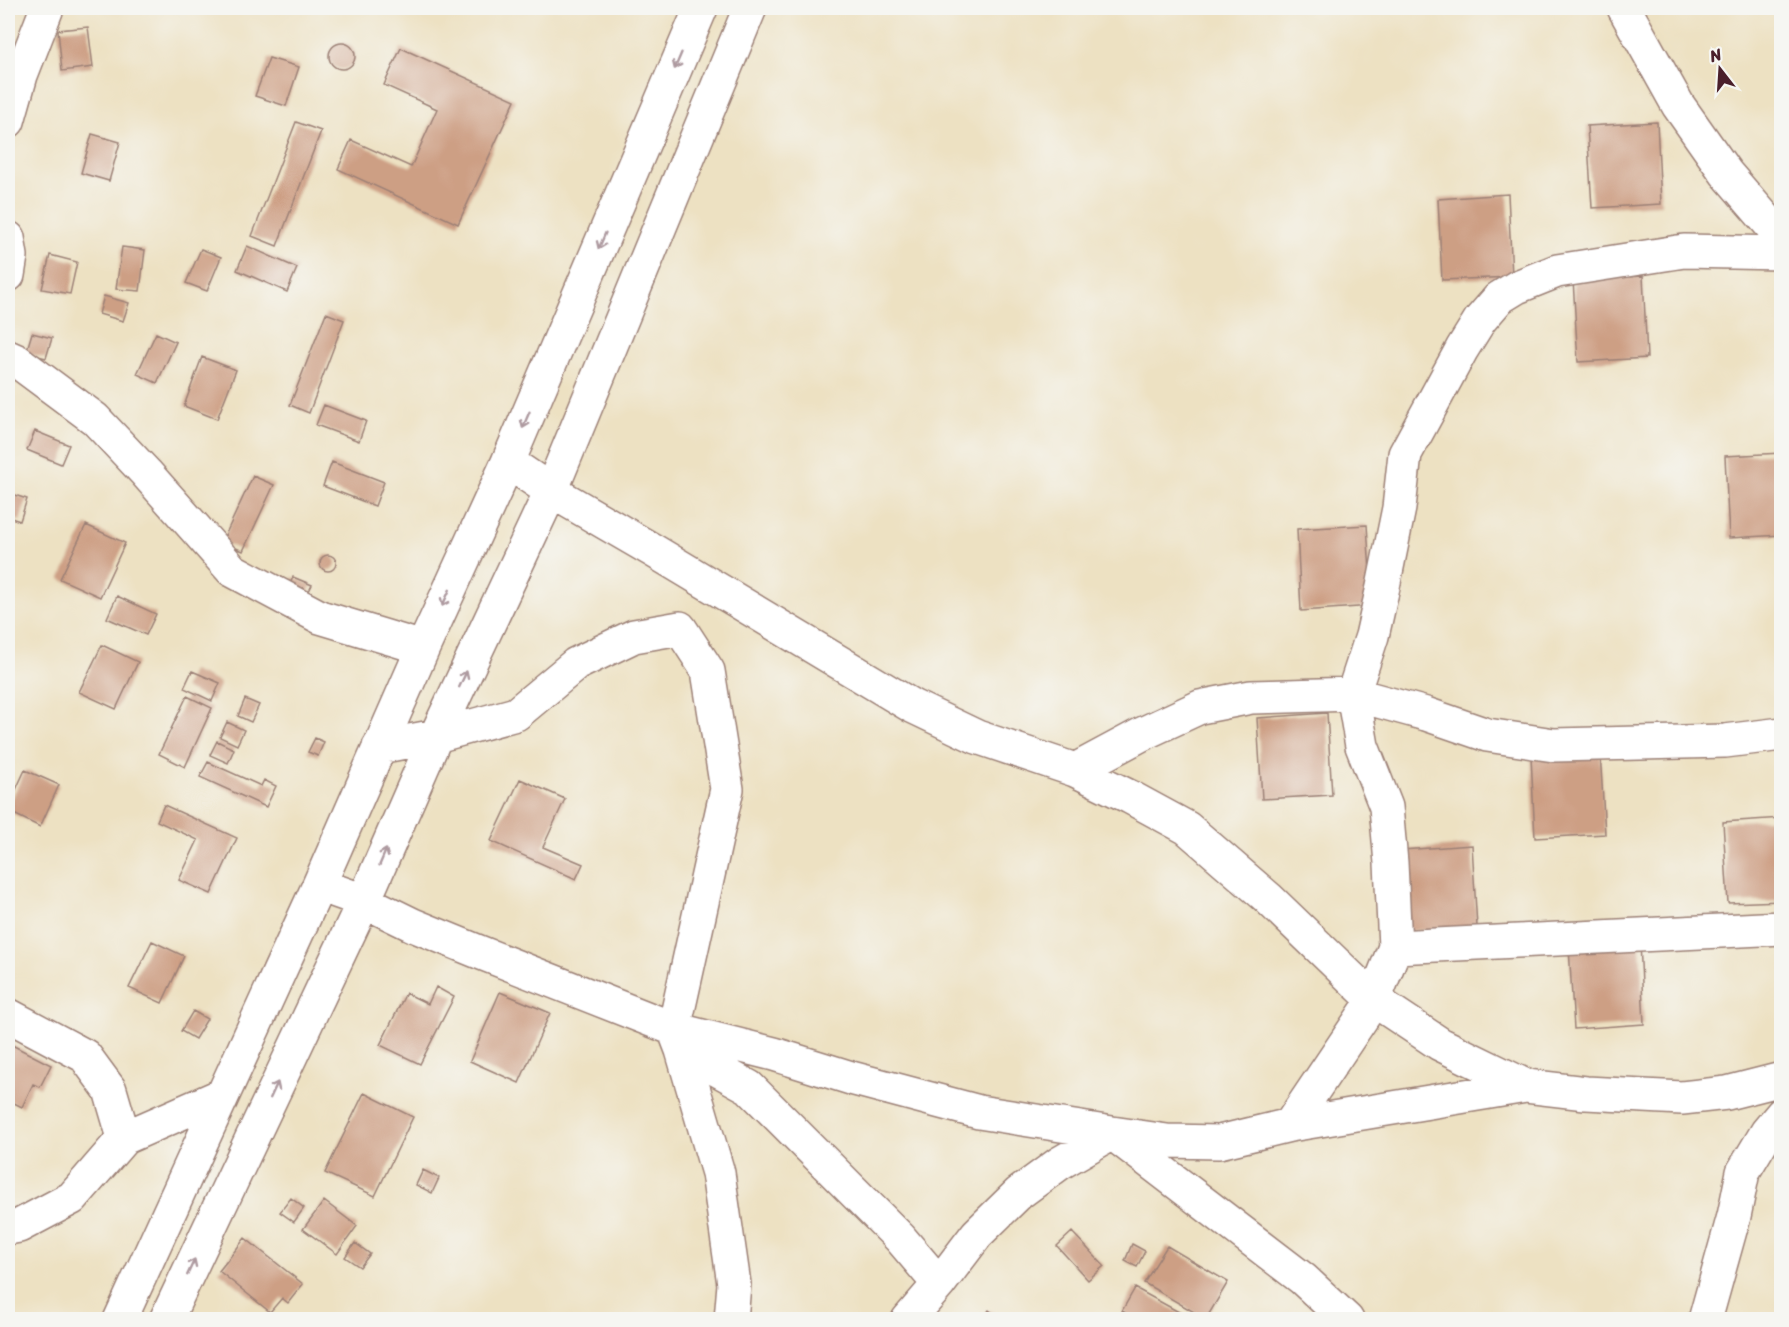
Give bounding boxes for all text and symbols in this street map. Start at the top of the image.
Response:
north arrow [1690,39,1750,99]
text: N [1705,39,1726,71]
one-way arrow [672,52,683,70]
one-way arrow [596,231,607,249]
one-way arrow [520,410,531,429]
one-way arrow [439,588,451,606]
one-way arrow [457,670,469,688]
one-way arrow [378,848,390,866]
one-way arrow [269,1082,281,1100]
one-way arrow [185,1258,197,1276]

